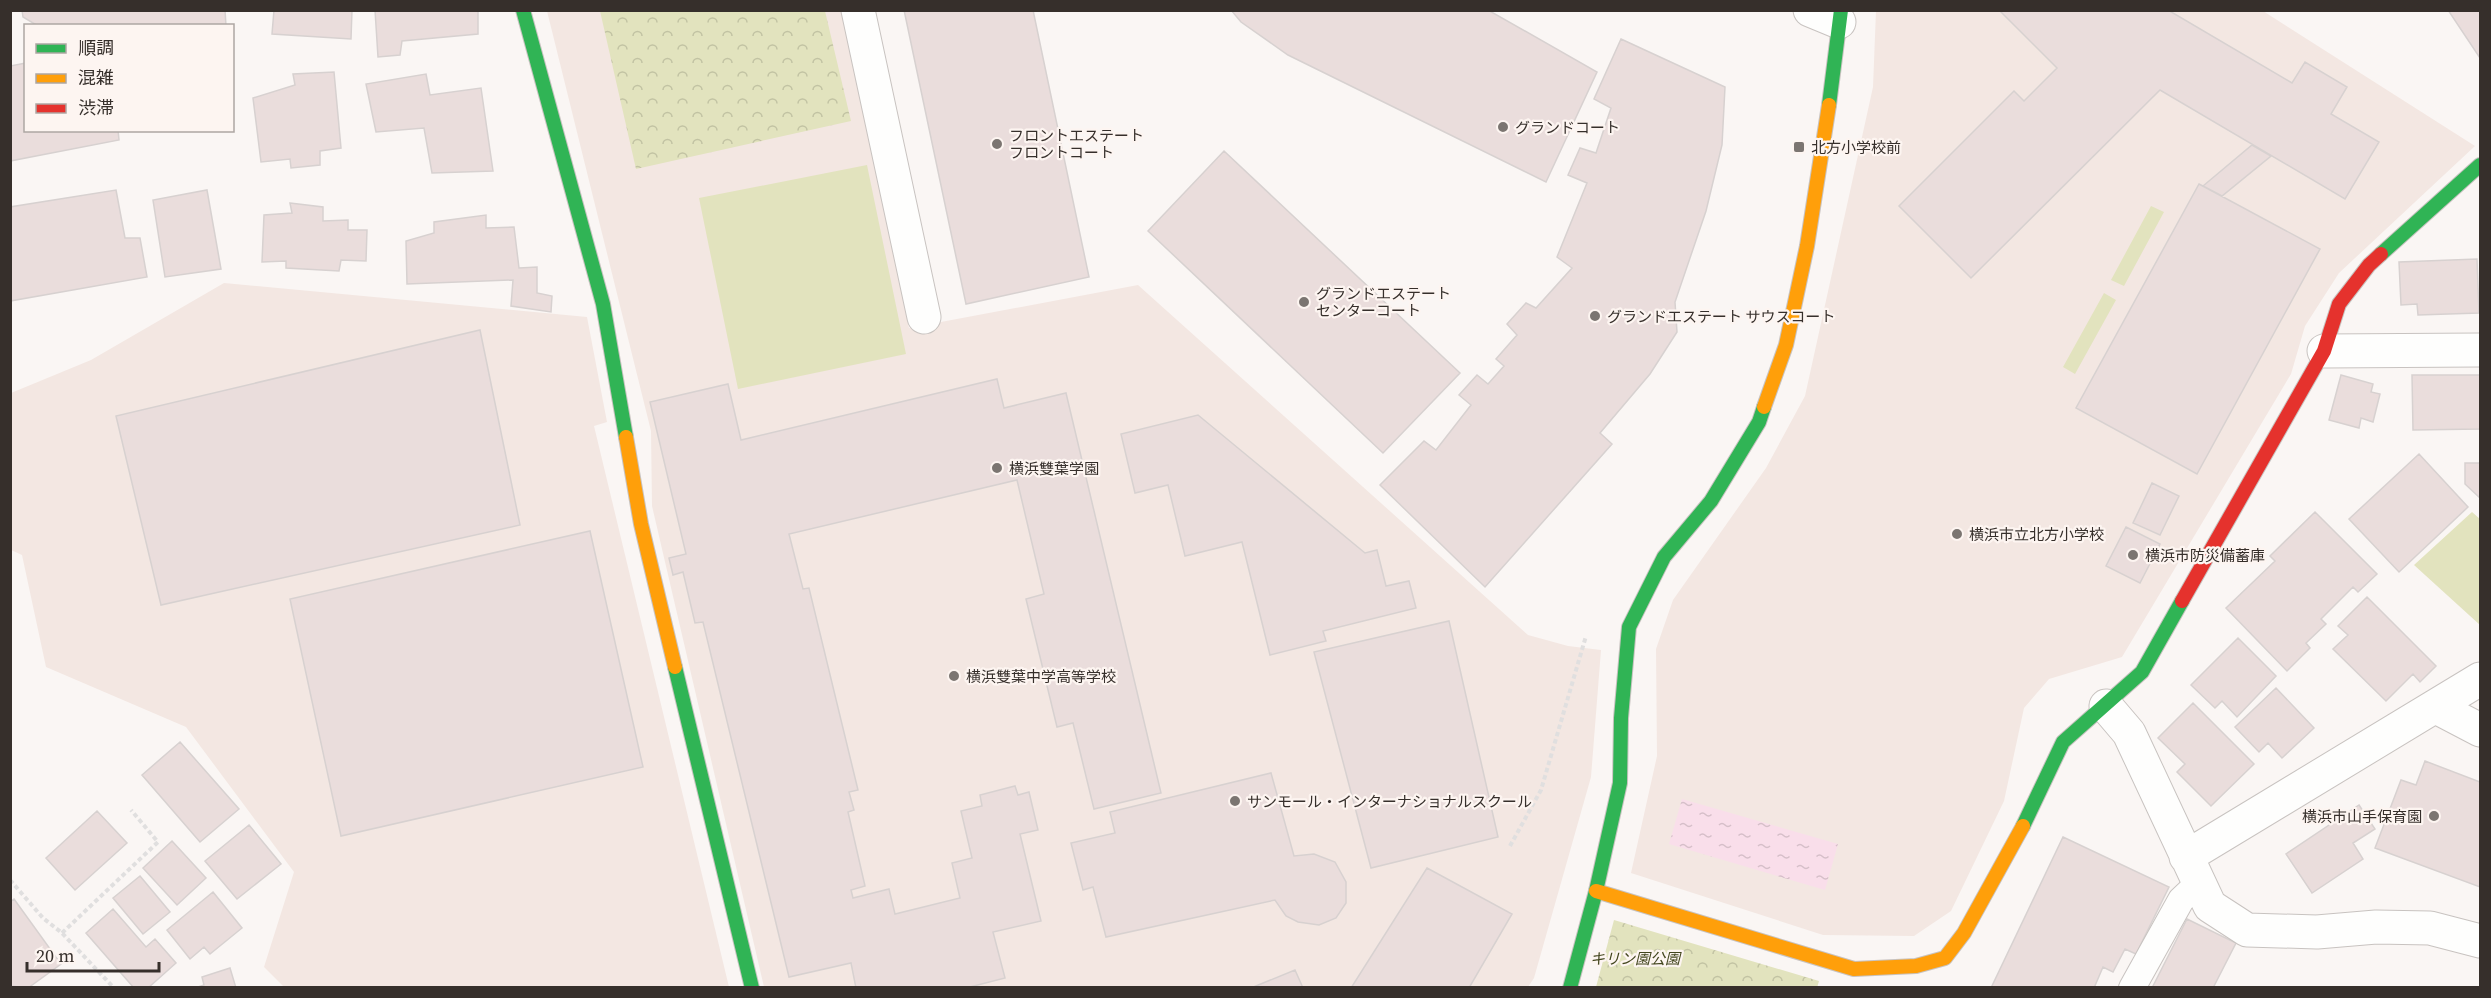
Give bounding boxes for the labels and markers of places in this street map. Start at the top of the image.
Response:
place label: グランドコート [1515,117,1620,138]
marker: グランドコート [1496,120,1510,134]
place label: フロントエステート フロントコート [1009,125,1144,163]
marker: フロントエステート フロントコート [990,137,1004,151]
place label: 北方小学校前 [1811,137,1901,158]
marker: 北方小学校前 [1792,140,1806,154]
place label: グランドエステート センターコート [1316,283,1451,321]
marker: グランドエステート センターコート [1297,295,1311,309]
place label: グランドエステート サウスコート [1607,306,1836,327]
marker: グランドエステート サウスコート [1588,309,1602,323]
place label: 横浜雙葉学園 [1009,458,1099,479]
marker: 横浜雙葉学園 [990,461,1004,475]
place label: 横浜市立北方小学校 [1969,524,2104,545]
marker: 横浜市立北方小学校 [1950,527,1964,541]
place label: 横浜市防災備蓄庫 [2145,545,2265,566]
marker: 横浜市防災備蓄庫 [2126,548,2140,562]
place label: 横浜雙葉中学高等学校 [966,666,1116,687]
marker: 横浜雙葉中学高等学校 [947,669,961,683]
place label: サンモール・インターナショナルスクール [1247,791,1532,812]
marker: サンモール・インターナショナルスクール [1228,794,1242,808]
place label: 横浜市山手保育園 [2302,806,2422,827]
marker: 横浜市山手保育園 [2427,809,2441,823]

